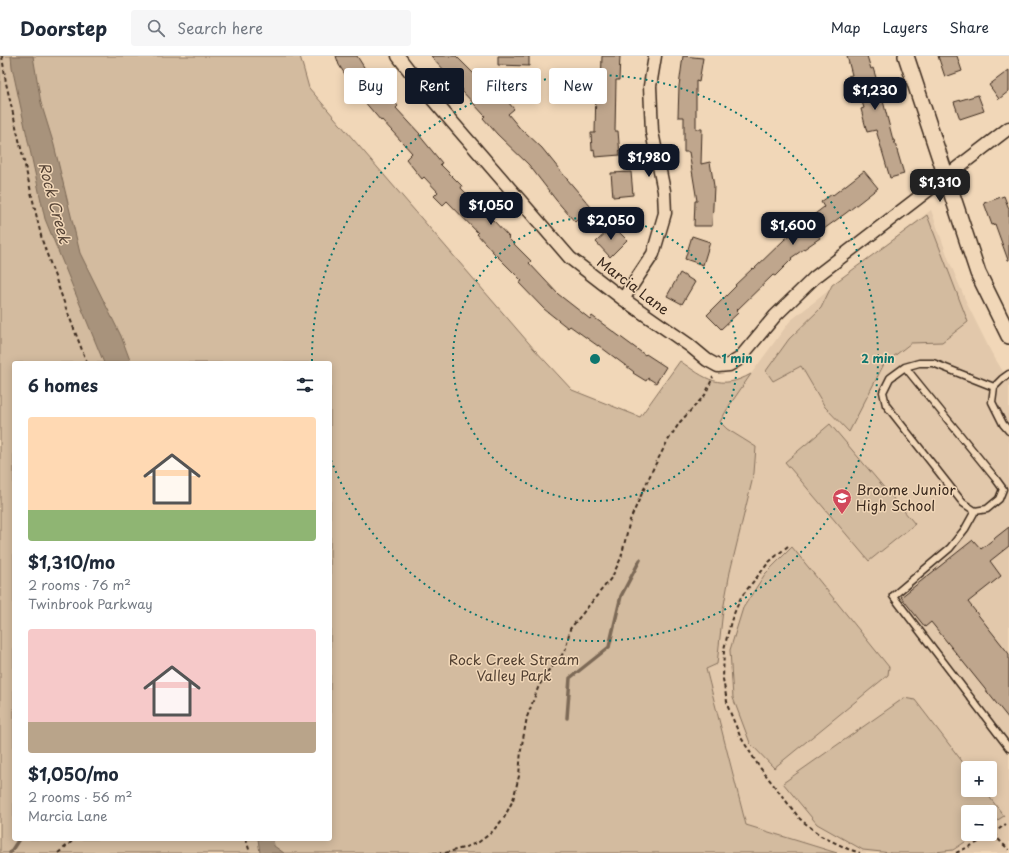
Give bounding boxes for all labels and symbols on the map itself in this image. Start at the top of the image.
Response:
pin: $1,230 [842,77,908,111]
pin: $1,980 [616,144,682,178]
water label: Rock Creek [34,159,78,247]
pin: $1,310 [907,169,973,203]
pin: $1,050 [458,192,524,226]
pin: $2,050 [578,207,644,241]
pin: $1,600 [760,212,826,246]
street label: Marcia Lane [593,251,674,320]
text: 1 min [721,349,753,367]
text: 2 min [861,349,895,367]
centre of rings [588,352,602,366]
place label: Broome Junior High School [856,479,956,516]
school or university icon: Broome Junior High School [831,487,853,515]
park label: Rock Creek Stream Valley Park [449,649,579,686]

